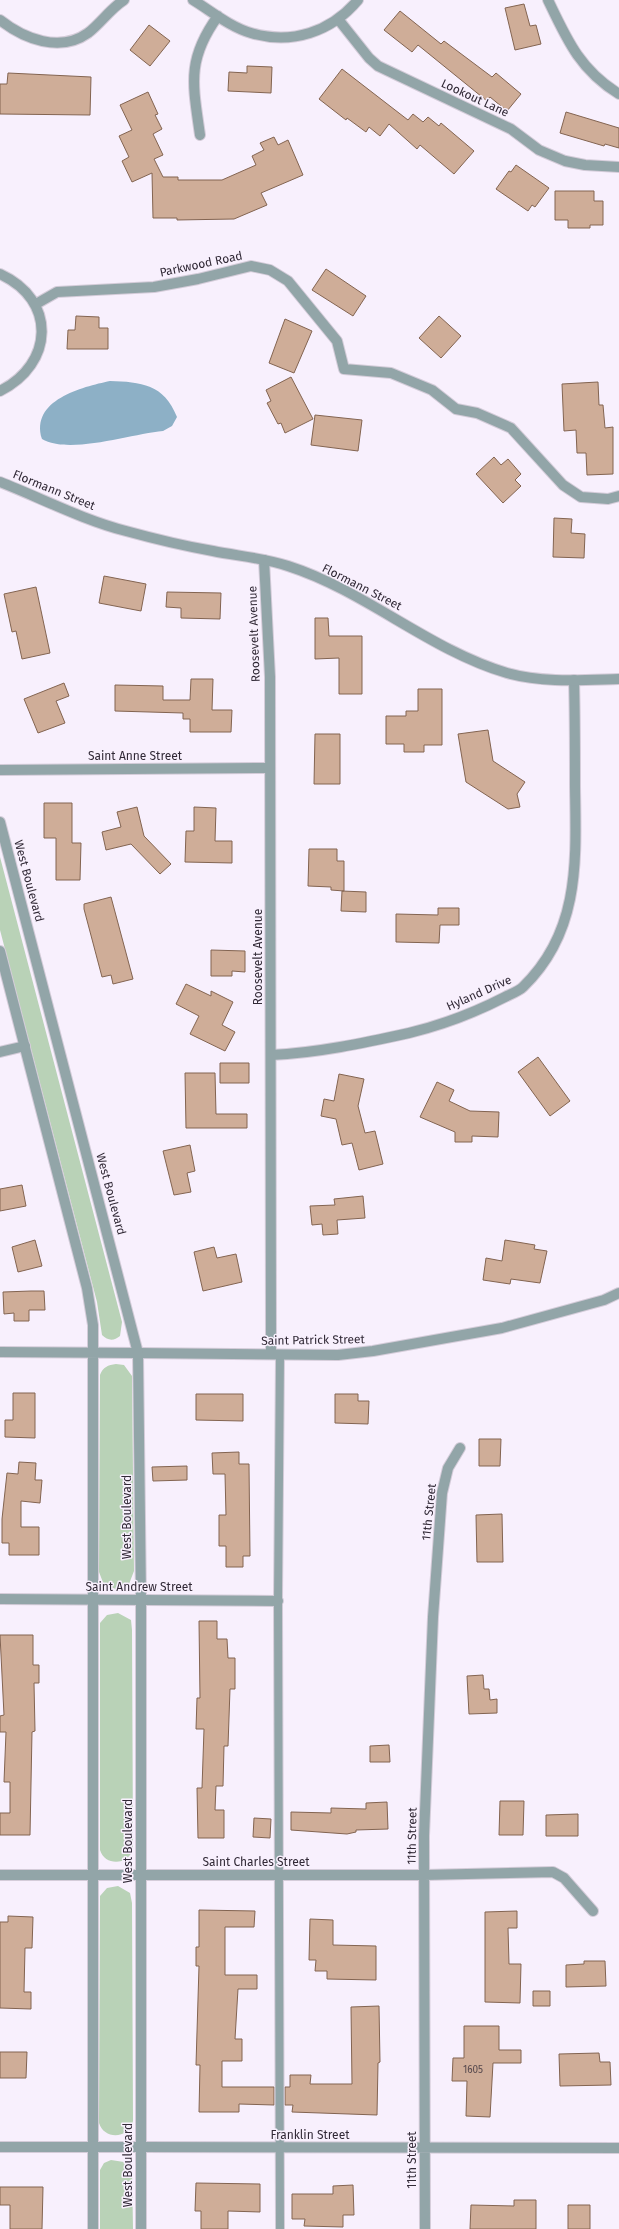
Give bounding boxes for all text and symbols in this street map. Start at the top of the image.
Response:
street label: Lookout Lane [439,76,511,120]
street label: Parkwood Road [158,248,244,280]
street label: Flormann Street [11,467,98,513]
street label: Flormann Street [320,561,405,613]
street label: Roosevelt Avenue [245,586,263,682]
street label: Saint Anne Street [88,749,183,763]
street label: West Boulevard [11,838,47,924]
street label: Roosevelt Avenue [251,909,265,1005]
street label: Hyland Drive [444,972,514,1014]
street label: West Boulevard [93,1151,129,1237]
street label: Saint Patrick Street [261,1332,366,1348]
street label: West Boulevard [120,1475,134,1559]
street label: 11th Street [419,1482,439,1541]
street label: Saint Andrew Street [85,1580,193,1594]
street label: West Boulevard [121,1799,135,1883]
street label: 11th Street [405,1807,420,1865]
street label: Saint Charles Street [202,1855,310,1869]
house number: 1605 [463,2064,483,2076]
street label: West Boulevard [121,2123,135,2207]
street label: Franklin Street [270,2128,350,2142]
street label: 11th Street [405,2131,419,2189]

